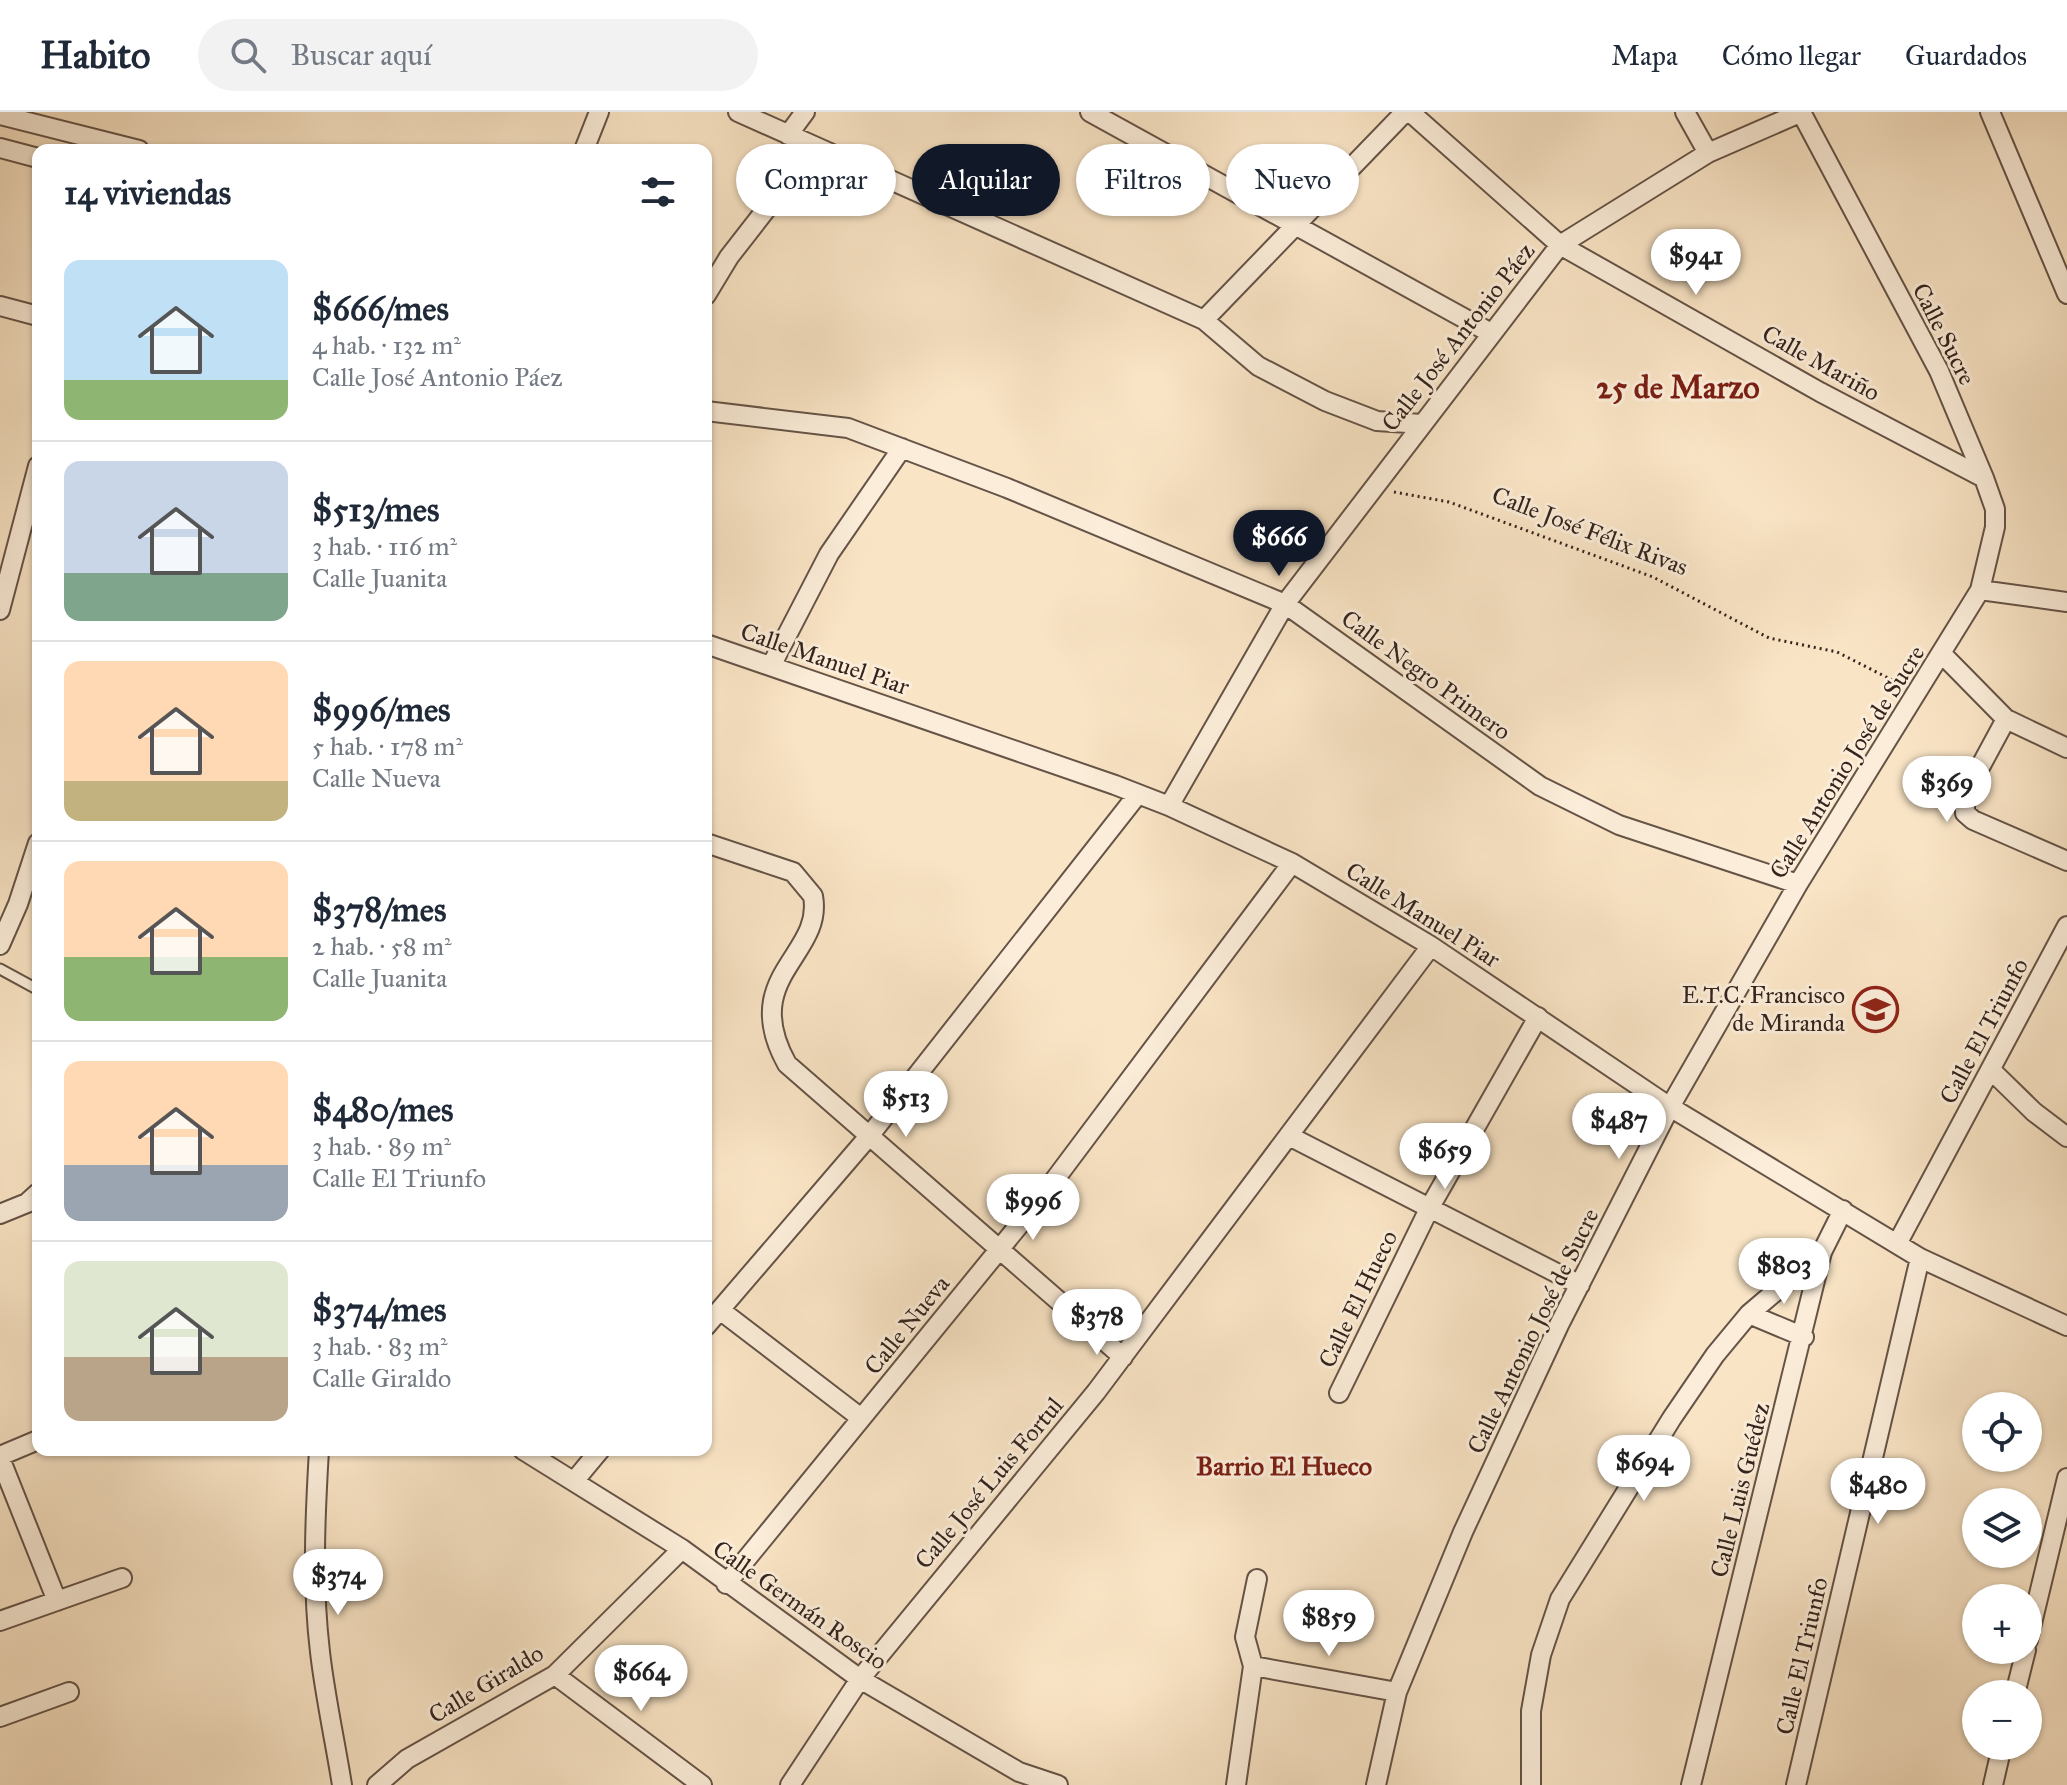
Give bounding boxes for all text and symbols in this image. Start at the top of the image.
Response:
search box [198,19,758,91]
text: Habito [40,32,150,78]
icon: search [226,33,270,77]
text: Buscar aquí [290,37,431,73]
text: Mapa [1611,38,1678,73]
text: Cómo llegar [1722,38,1861,73]
text: Guardados [1905,38,2027,73]
chip: Comprar [736,144,896,216]
chip: Alquilar [912,144,1060,216]
chip: Filtros [1076,144,1210,216]
chip: Nuevo [1226,144,1359,216]
icon: filters [636,170,680,214]
text: 14 viviendas [64,172,231,213]
pin: $941 [1649,229,1743,297]
street label: Calle José Antonio Páez [1375,237,1541,437]
text: $941 [1669,239,1723,271]
street label: Calle Sucre [1906,278,1982,390]
text: $666/mes [312,288,449,329]
icon: home [128,292,224,388]
street label: Calle Mariño [1757,318,1885,408]
text: 4 hab. · 132 m² [312,329,461,361]
text: Calle José Antonio Páez [312,361,562,393]
district label: 25 de Marzo [1596,368,1760,407]
street label: Calle José Félix Rivas [1488,480,1692,582]
text: $513/mes [312,489,439,530]
icon: home [128,493,224,589]
pin: $666 [1232,510,1326,578]
text: $666 [1251,520,1307,552]
text: 3 hab. · 116 m² [312,530,457,562]
text: Calle Juanita [312,562,447,594]
street label: Calle Negro Primero [1335,603,1517,747]
street label: Calle Manuel Piar [737,616,913,702]
street label: Calle Antonio José de Sucre [1763,640,1931,884]
text: $996/mes [312,689,451,730]
icon: home [128,693,224,789]
text: 5 hab. · 178 m² [312,730,463,762]
pin: $369 [1900,756,1994,824]
text: Calle Nueva [312,762,441,794]
text: $369 [1920,766,1974,798]
street label: Calle Manuel Piar [1340,856,1506,974]
text: $378/mes [312,889,446,930]
icon: home [128,893,224,989]
text: 2 hab. · 58 m² [312,930,452,962]
street label: Calle El Triunfo [1933,953,2035,1109]
text: Calle Juanita [312,962,447,994]
place label: E.T.C. Francisco de Miranda [1682,980,1846,1038]
school or university icon: E.T.C. Francisco de Miranda [1852,985,1900,1033]
pin: $513 [859,1071,953,1139]
text: $513 [882,1081,930,1113]
text: $480/mes [312,1089,453,1130]
icon: home [128,1093,224,1189]
pin: $487 [1572,1093,1666,1161]
text: $487 [1590,1103,1648,1135]
pin: $659 [1398,1123,1492,1191]
text: 3 hab. · 89 m² [312,1130,451,1162]
text: $659 [1418,1133,1472,1165]
text: Calle El Triunfo [312,1162,486,1194]
pin: $996 [986,1174,1080,1242]
text: $996 [1005,1184,1061,1216]
street label: Calle Antonio José de Sucre [1460,1203,1606,1459]
street label: Calle El Hueco [1312,1225,1404,1373]
pin: $803 [1737,1238,1831,1306]
text: $803 [1757,1248,1811,1280]
street label: Calle Nueva [858,1269,957,1381]
text: $374/mes [312,1289,446,1330]
pin: $378 [1050,1289,1144,1357]
icon: home [128,1293,224,1389]
text: $378 [1070,1299,1124,1331]
text: 3 hab. · 83 m² [312,1330,448,1362]
text: Calle Giraldo [312,1362,451,1394]
street label: Calle José Luis Fortul [908,1391,1070,1575]
map controls [1962,1392,2042,1760]
button: locate [1962,1392,2042,1472]
street label: Calle Luis Guédez [1704,1399,1776,1581]
pin: $694 [1597,1435,1691,1503]
text: $694 [1615,1445,1673,1477]
district label: Barrio El Hueco [1196,1450,1372,1482]
pin: $480 [1831,1458,1925,1526]
text: $480 [1848,1468,1908,1500]
button: layers [1962,1488,2042,1568]
street label: Calle Germán Roscio [707,1534,893,1676]
pin: $374 [291,1549,385,1617]
text: $374 [311,1559,365,1591]
street label: Calle El Triunfo [1769,1574,1835,1738]
button: + [1962,1584,2042,1664]
pin: $859 [1282,1590,1376,1658]
text: $859 [1301,1600,1357,1632]
street label: Calle Giraldo [423,1638,549,1730]
pin: $664 [594,1645,688,1713]
text: $664 [613,1655,669,1687]
button: − [1962,1680,2042,1760]

